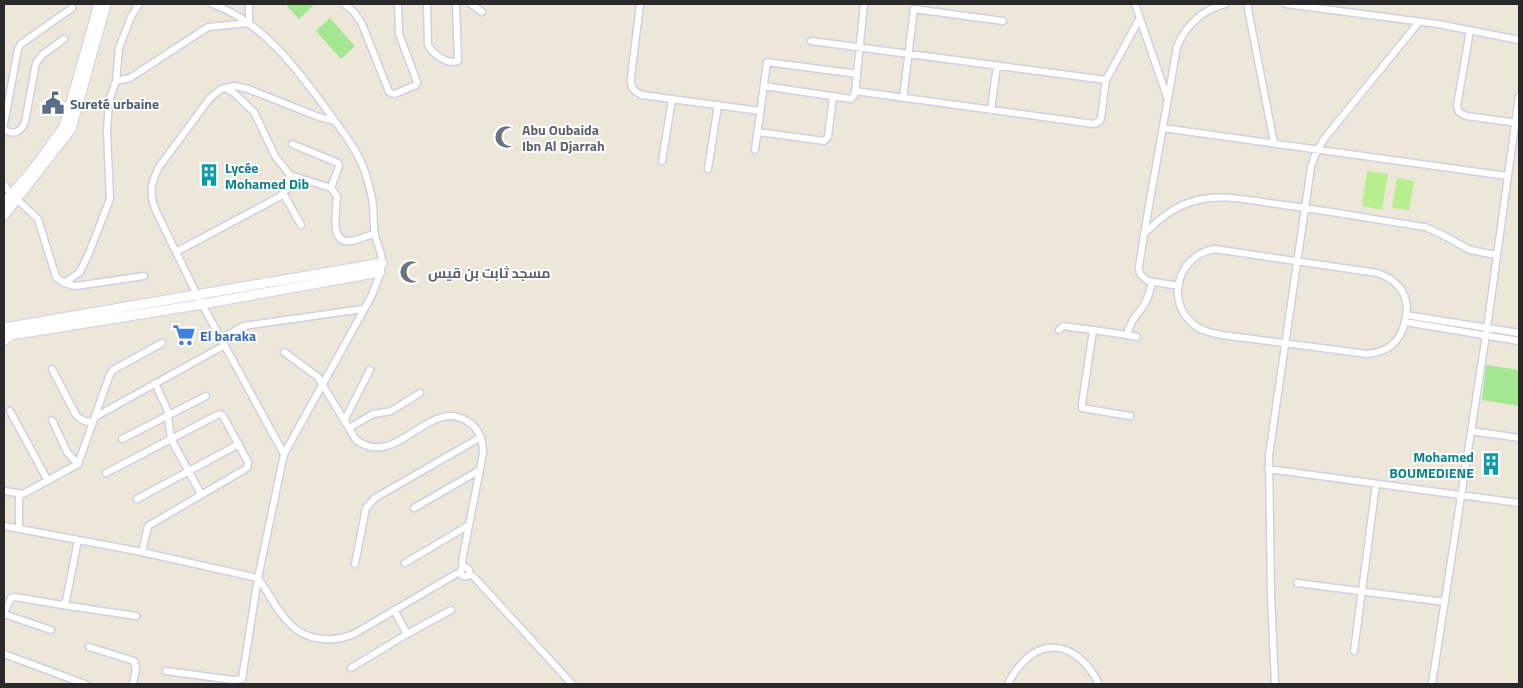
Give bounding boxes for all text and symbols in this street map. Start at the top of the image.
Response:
public building icon: Sureté urbaine [40,90,66,116]
place label: Sureté urbaine [70,93,159,114]
place label: Abu Oubaida Ibn Al Djarrah [522,119,605,156]
mosque icon: Abu Oubaida Ibn Al Djarrah [493,124,519,150]
place label: Lycée Mohamed Dib [225,157,309,194]
building icon: Lycée Mohamed Dib [196,162,222,188]
mosque icon: مسجد ثابت بن قيس [398,259,424,285]
place label: مسجد ثابت بن قيس [428,262,551,283]
supermarket icon: El baraka [171,322,197,348]
place label: El baraka [200,325,256,346]
place label: Mohamed BOUMEDIENE [1389,446,1474,483]
building icon: Mohamed BOUMEDIENE [1478,451,1504,477]

